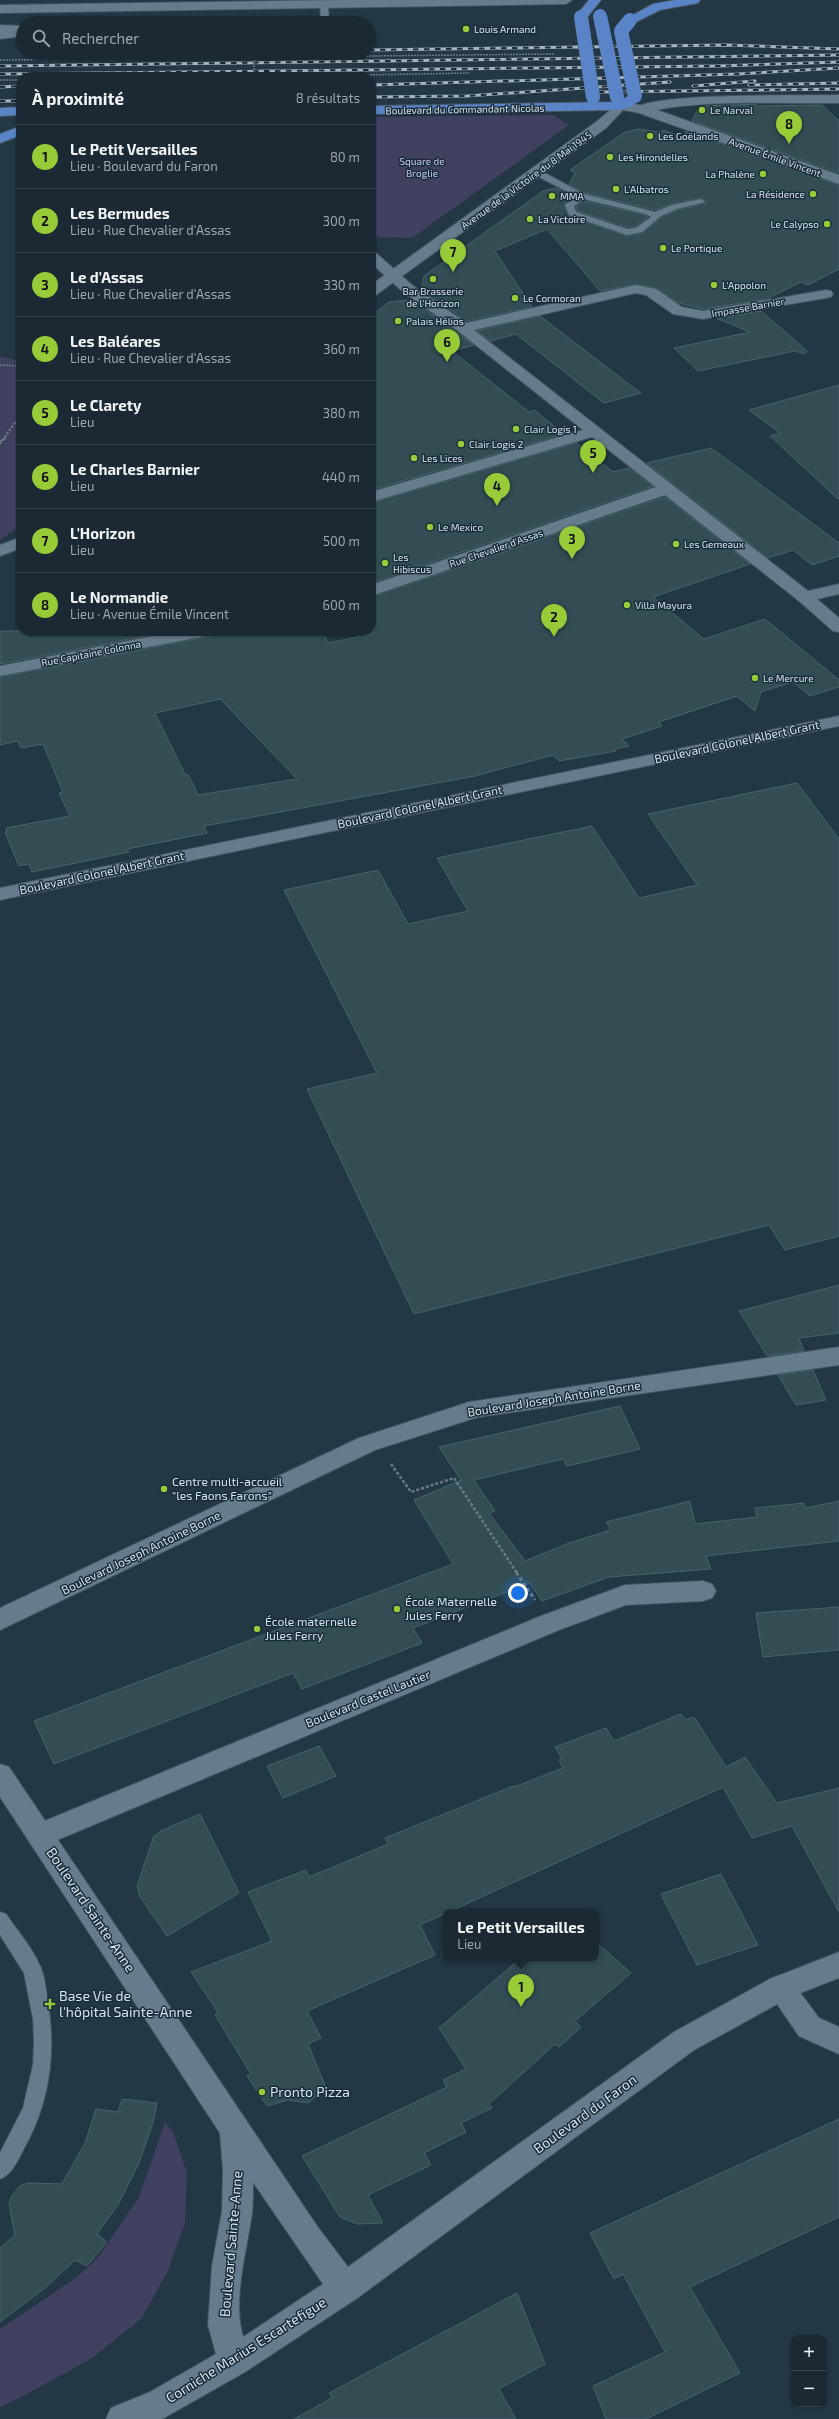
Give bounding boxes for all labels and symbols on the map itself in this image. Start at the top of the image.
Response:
place label: Louis Armand [474,23,536,35]
marker: Louis Armand [461,24,471,34]
street label: Boulevard du Commandant Nicolas [385,102,545,116]
place label: Le Narval [710,104,753,116]
marker: Le Narval [697,105,707,115]
pin: 8 [776,111,802,144]
street label: Avenue de la Victoire du 8 Mai 1945 [458,129,594,231]
place label: Les Goëlands [658,130,718,142]
marker: Les Goëlands [645,131,655,141]
street label: Avenue Émile Vincent [727,135,823,179]
place label: Les Hirondelles [618,151,688,163]
marker: Les Hirondelles [605,152,615,162]
park label: Square de Broglie [399,155,445,179]
place label: La Phalène [705,168,755,180]
marker: La Phalène [758,169,768,179]
place label: L'Albatros [624,183,669,195]
marker: L'Albatros [611,184,621,194]
place label: La Résidence [746,188,805,200]
marker: La Résidence [808,189,818,199]
place label: MMA [560,190,585,202]
marker: MMA [547,191,557,201]
place label: La Victoire [538,213,585,225]
marker: La Victoire [525,214,535,224]
place label: Le Calypso [770,218,819,230]
marker: Le Calypso [822,219,832,229]
pin: 7 [440,239,466,272]
place label: Le Portique [671,242,722,254]
marker: Le Portique [658,243,668,253]
marker: Bar Brasserie de l'Horizon [428,274,438,284]
place label: L'Appolon [722,279,766,291]
marker: L'Appolon [709,280,719,290]
place label: Bar Brasserie de l'Horizon [403,285,463,309]
place label: Le Cormoran [523,292,581,304]
marker: Le Cormoran [510,293,520,303]
street label: Impasse Barnier [711,295,785,319]
place label: Palais Hélios [406,315,464,327]
marker: Palais Hélios [393,316,403,326]
pin: 6 [434,329,460,362]
place label: Clair Logis 1 [524,423,577,435]
marker: Clair Logis 1 [511,424,521,434]
place label: Clair Logis 2 [469,438,524,450]
marker: Clair Logis 2 [456,439,466,449]
pin: 5 [580,440,606,473]
place label: Les Lices [422,452,463,464]
marker: Les Lices [409,453,419,463]
pin: 4 [484,473,510,506]
place label: Le Mexico [438,521,483,533]
marker: Le Mexico [425,522,435,532]
street label: Rue Chevalier d'Assas [448,526,544,570]
pin: 3 [559,526,585,559]
place label: Les Gemeaux [684,538,745,550]
marker: Les Gemeaux [671,539,681,549]
place label: Les Hibiscus [393,551,431,575]
marker: Les Hibiscus [380,558,390,568]
place label: Villa Mayura [635,599,692,611]
marker: Villa Mayura [622,600,632,610]
pin: 2 [541,604,567,637]
street label: Rue Capitaine Colonna [40,637,142,669]
place label: Le Mercure [763,672,814,684]
marker: Le Mercure [750,673,760,683]
street label: Boulevard Colonel Albert Grant [653,717,821,765]
street label: Boulevard Colonel Albert Grant [336,782,504,830]
street label: Boulevard Colonel Albert Grant [18,848,186,896]
street label: Boulevard Joseph Antoine Borne [466,1377,641,1419]
place label: Centre multi-accueil "les Faons Farons" [172,1474,283,1502]
marker: Centre multi-accueil "les Faons Farons" [159,1484,169,1494]
street label: Boulevard Joseph Antoine Borne [59,1507,222,1597]
your location [508,1583,528,1603]
place label: École Maternelle Jules Ferry [405,1594,497,1622]
marker: École Maternelle Jules Ferry [392,1604,402,1614]
place label: École maternelle Jules Ferry [265,1614,357,1642]
marker: École maternelle Jules Ferry [252,1624,262,1634]
street label: Boulevard Castel Lautier [303,1667,432,1729]
street label: Boulevard Sainte-Anne [43,1844,139,1975]
pin: 1 [508,1974,534,2007]
place label: Base Vie de l'hôpital Sainte-Anne [59,1987,192,2020]
marker: Base Vie de l'hôpital Sainte-Anne [44,1998,56,2010]
street label: Boulevard du Faron [530,2070,640,2157]
place label: Pronto Pizza [270,2083,350,2100]
marker: Pronto Pizza [257,2087,267,2097]
street label: Boulevard Sainte-Anne [216,2170,245,2318]
street label: Corniche Marius Escartefigue [162,2293,329,2406]

